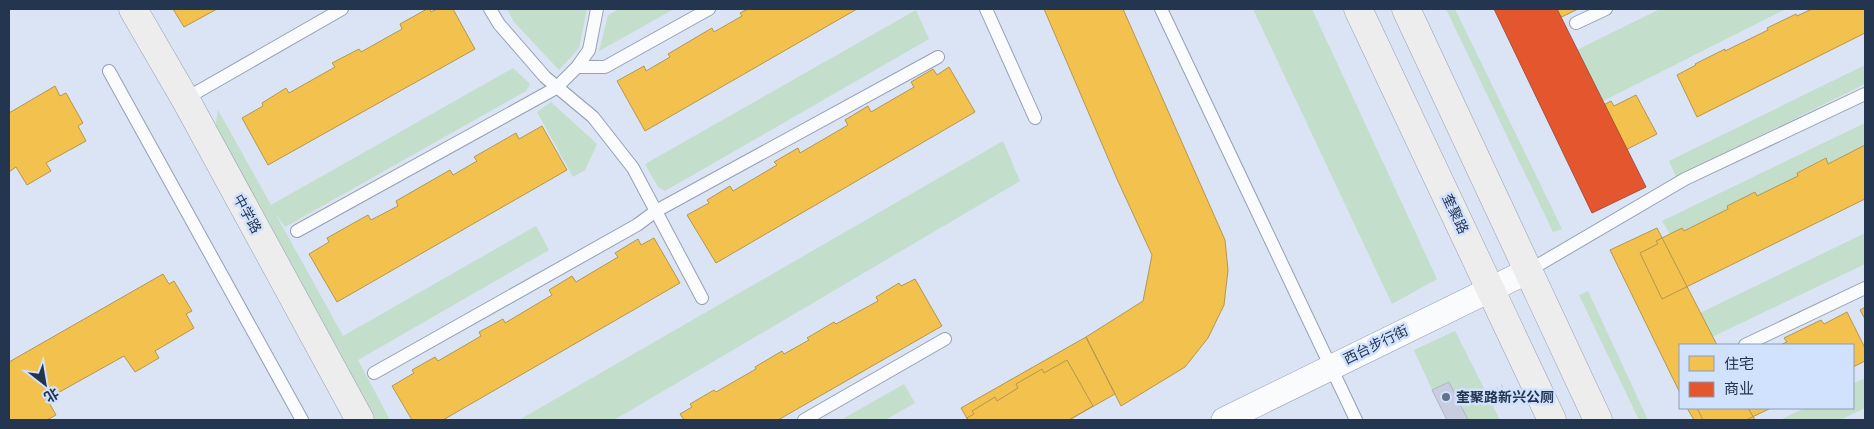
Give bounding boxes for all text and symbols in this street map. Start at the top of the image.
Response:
street label: 奎聚路 [1438,191,1472,237]
street label: 中学路 [229,192,265,236]
street label: 西台步行街 [1341,322,1411,368]
legend [1679,344,1854,409]
text: 住宅 [1724,355,1754,373]
north arrow [20,359,70,409]
text: 商业 [1724,380,1754,398]
text: 北 [41,384,62,406]
place label: 奎聚路新兴公厕 [1456,389,1554,406]
marker: 奎聚路新兴公厕 [1440,391,1452,403]

